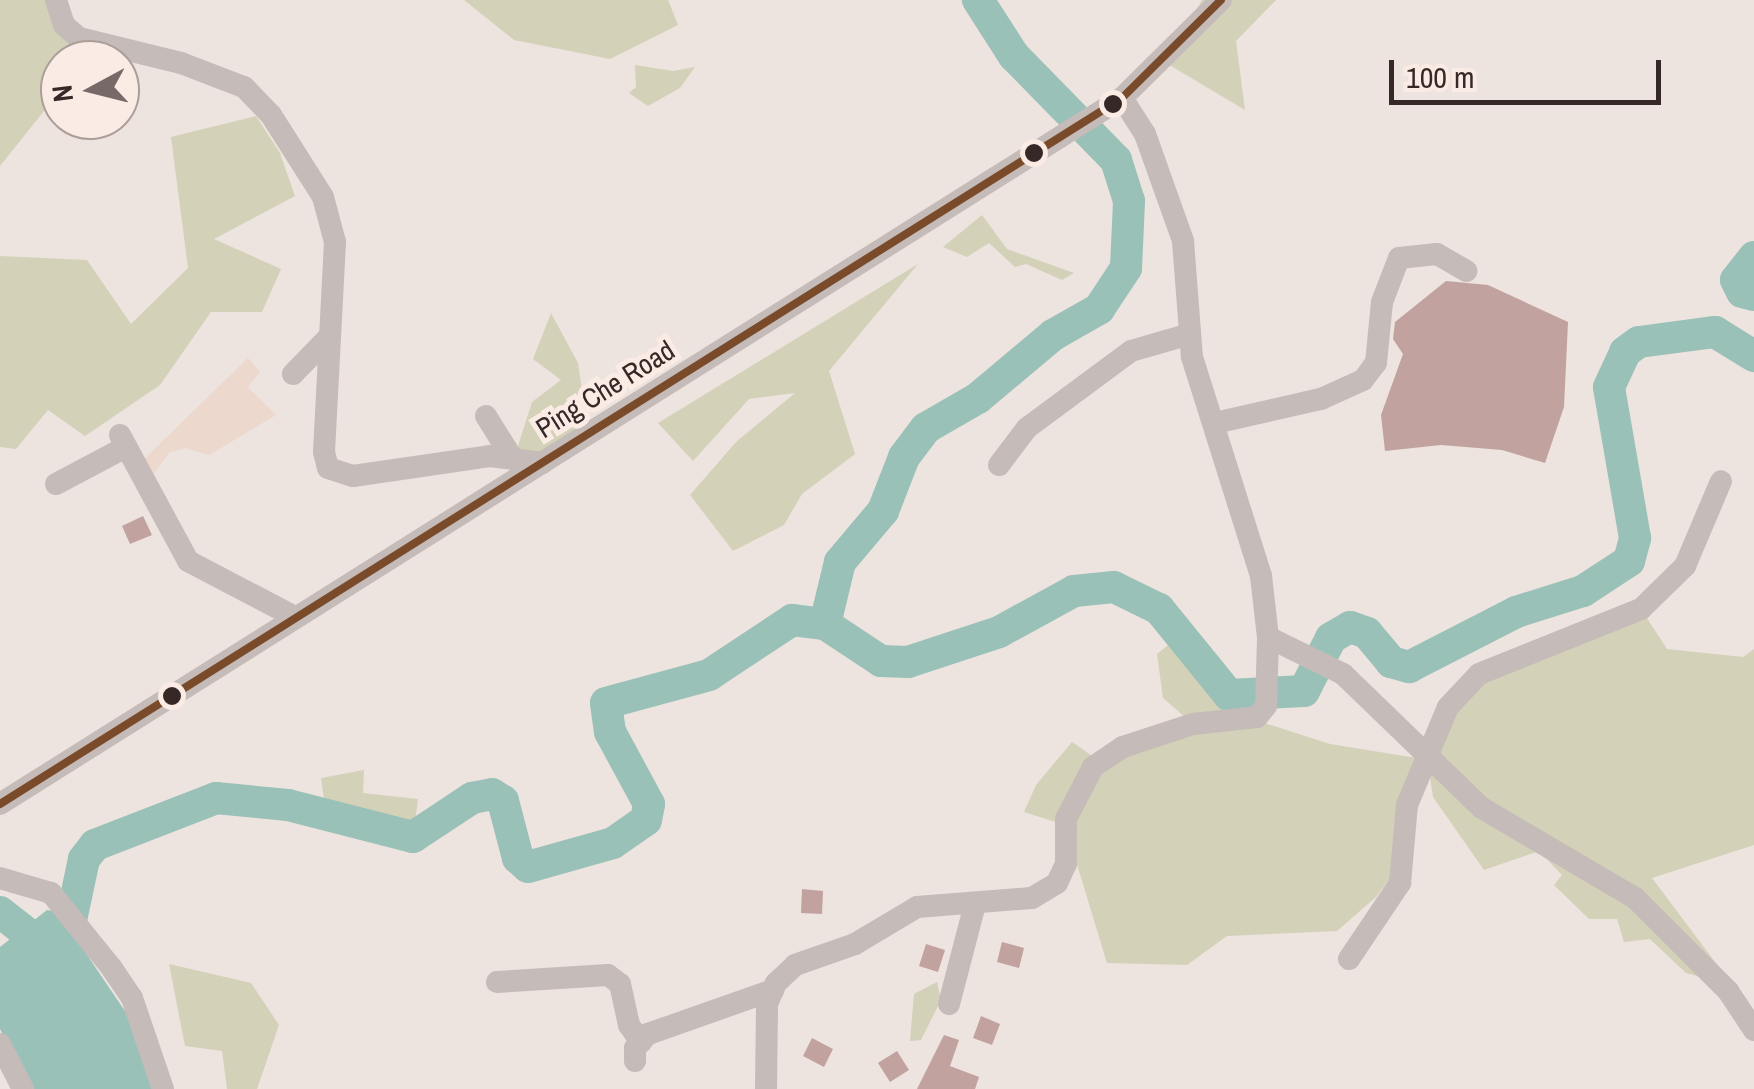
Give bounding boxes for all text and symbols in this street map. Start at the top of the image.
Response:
north arrow [40,40,140,140]
scale bar [1394,40,1666,102]
text: 100 m [1406,57,1474,97]
text: N [42,83,82,104]
unlabelled marker [1103,94,1123,114]
unlabelled marker [1024,143,1044,163]
street label: Ping Che Road [530,333,680,445]
unlabelled marker [162,686,182,706]

